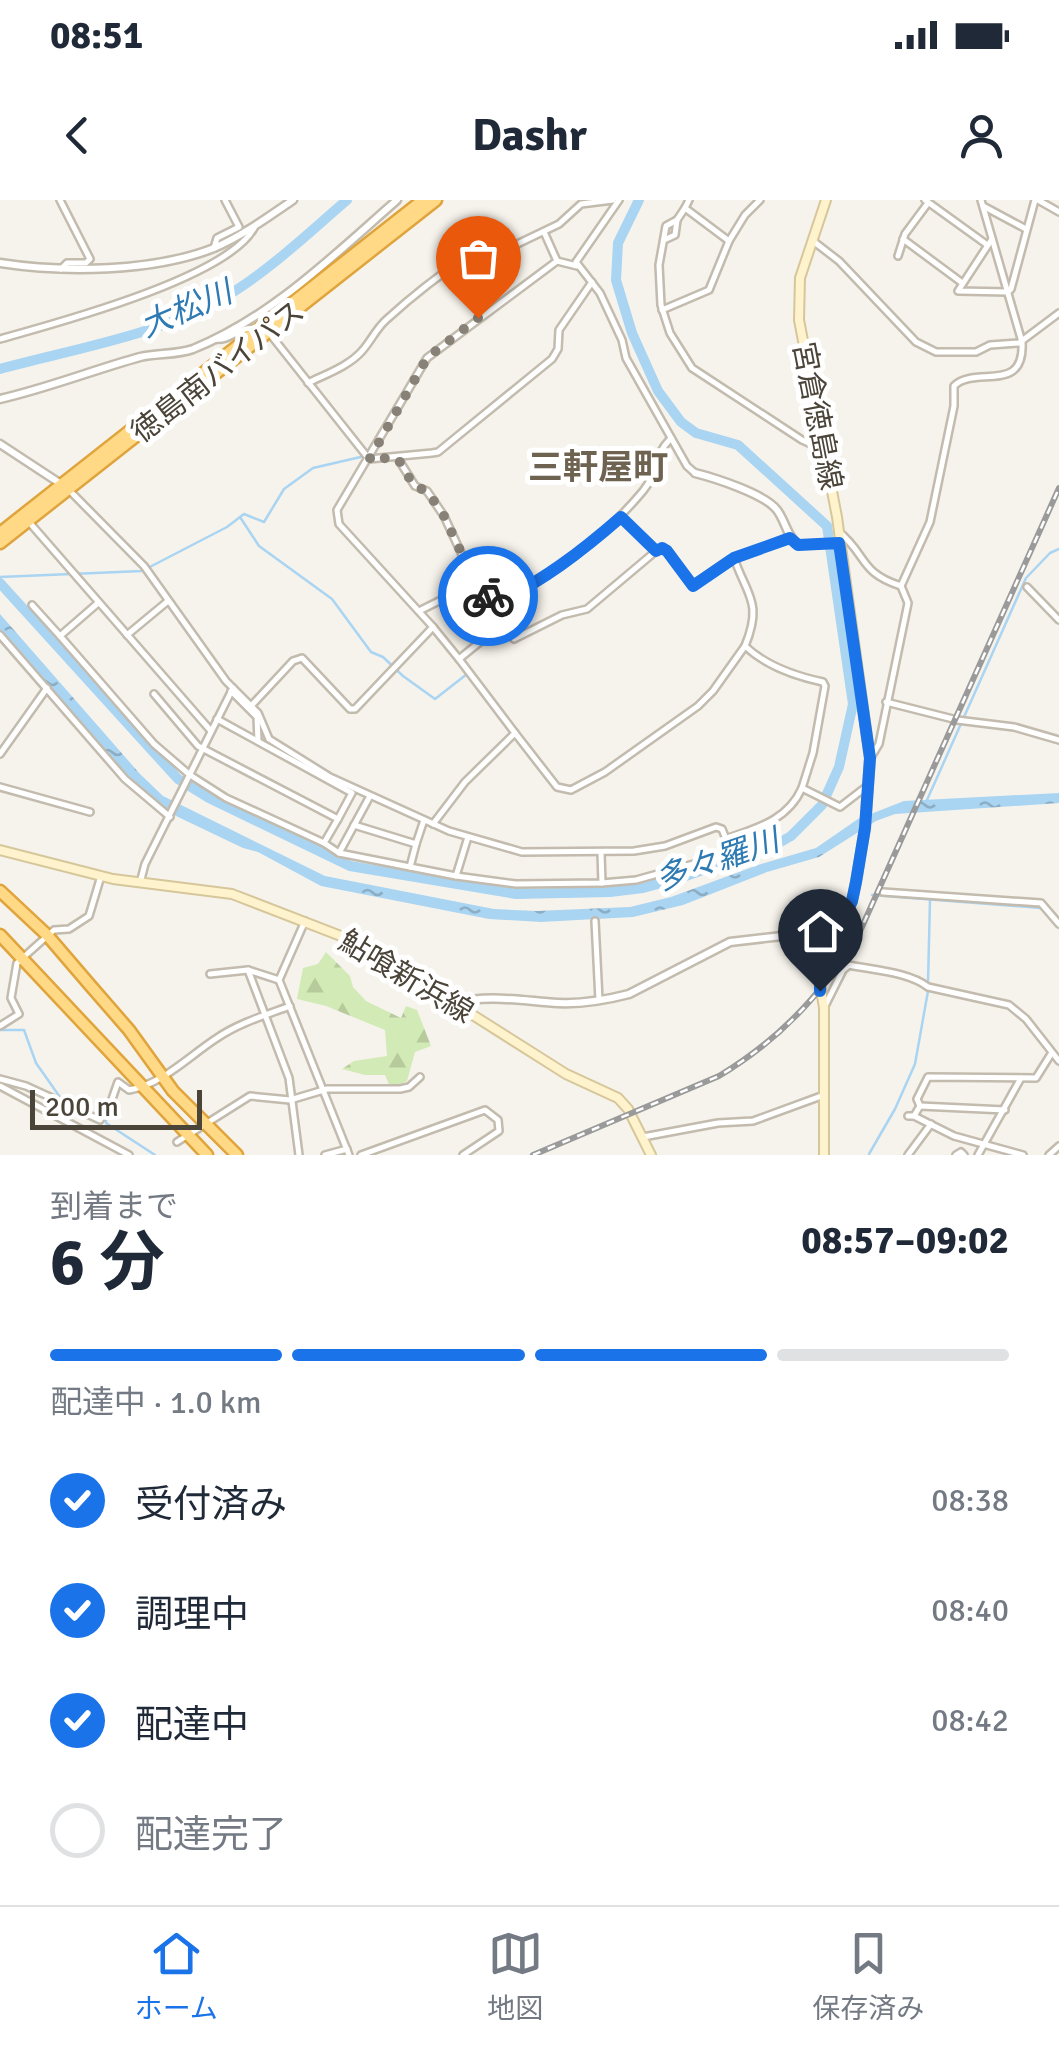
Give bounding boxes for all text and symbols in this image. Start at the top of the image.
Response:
text: 08:51 [50,12,143,59]
icon: back [50,108,105,163]
text: Dashr [472,108,587,163]
icon: person [954,108,1009,163]
pin [436,216,521,319]
icon: bag [451,231,506,286]
water label: 大松川 [134,271,241,346]
street label: 徳島南バイパス [124,293,312,451]
street label: 宮倉徳島線 [785,339,849,493]
district label: 三軒屋町 [528,446,668,489]
courier [438,546,538,646]
icon: bike [461,569,516,624]
water label: 多々羅川 [650,820,787,899]
pin [778,889,863,992]
icon: home [793,904,848,959]
street label: 鮎喰新浜線 [332,923,480,1031]
scale bar [30,1085,202,1130]
text: 200 m [45,1090,119,1124]
text: 到着まで [50,1187,178,1226]
text: 08:57–09:02 [801,1217,1009,1264]
text: 6 分 [50,1223,164,1303]
text: 配達中 · 1.0 km [50,1383,261,1422]
icon: check [50,1473,105,1528]
text: 受付済み [135,1481,287,1528]
text: 08:38 [931,1481,1009,1520]
icon: check [50,1583,105,1638]
text: 調理中 [135,1591,249,1638]
text: 08:40 [931,1591,1009,1630]
icon: check [50,1693,105,1748]
text: 配達中 [135,1701,249,1748]
text: 08:42 [931,1701,1009,1740]
text: 配達完了 [135,1811,287,1858]
tab: ホーム [135,1926,218,2026]
tab: 地図 [487,1926,543,2026]
tab: 保存済み [812,1926,924,2026]

